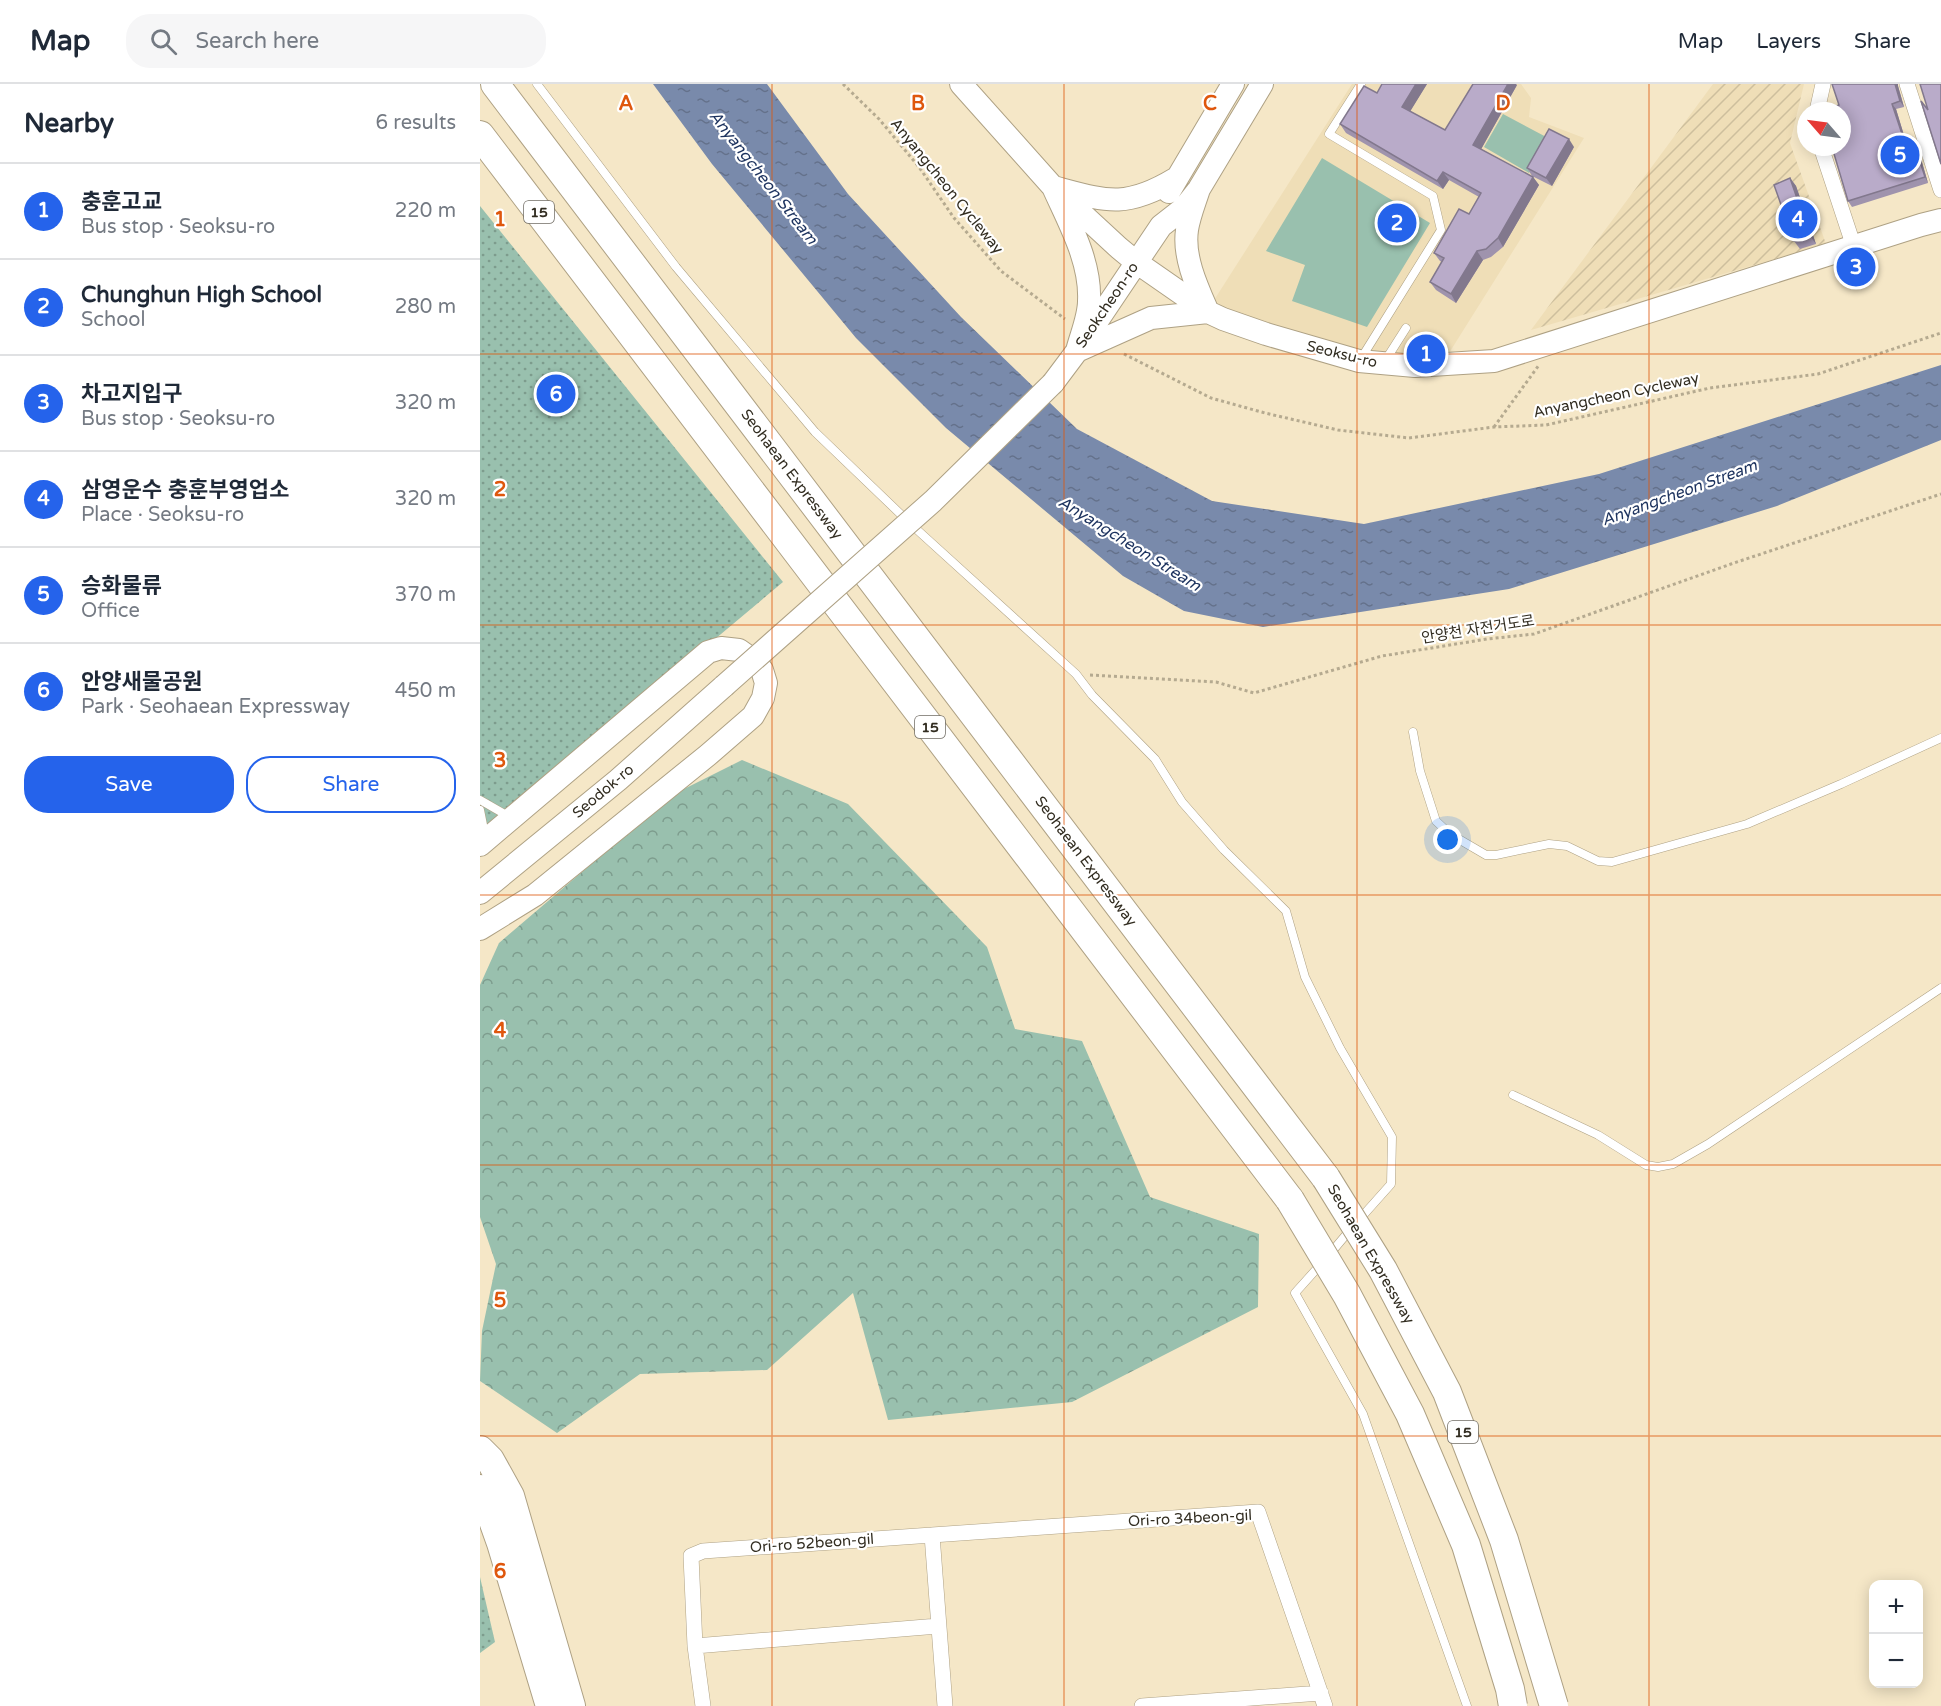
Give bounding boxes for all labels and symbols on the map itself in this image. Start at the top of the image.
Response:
text: A [619,92,634,116]
text: B [911,92,925,116]
text: C [1203,92,1217,116]
text: D [1495,92,1511,116]
north arrow [1797,102,1851,156]
water label: Anyangcheon Stream [705,107,822,249]
street label: Anyangcheon Cycleway [887,115,1007,257]
pin: 5 [1880,132,1920,178]
pin: 4 [1778,196,1818,242]
pin: 2 [1378,200,1416,246]
road number: 15 [524,201,554,223]
text: 1 [494,208,506,232]
pin: 3 [1836,244,1876,290]
street label: Seokcheon-ro [1072,259,1142,351]
pin: 1 [1406,332,1446,376]
street label: Seoksu-ro [1305,337,1379,371]
street label: Anyangcheon Cycleway [1532,369,1700,421]
pin: 6 [536,372,576,416]
street label: Seohaean Expressway [737,405,847,543]
water label: Anyangcheon Stream [1599,455,1760,530]
text: 2 [494,478,506,502]
water label: Anyangcheon Stream [1055,492,1205,596]
street label: 안양천 자전거도로 [1420,611,1536,647]
road number: 15 [915,716,945,738]
text: 3 [494,749,506,773]
street label: Seodok-ro [569,760,637,822]
street label: Seohaean Expressway [1031,792,1141,930]
your location [1433,825,1462,854]
text: 4 [494,1019,507,1043]
street label: Seohaean Expressway [1324,1181,1418,1327]
text: 5 [494,1289,506,1313]
road number: 15 [1448,1421,1478,1443]
street label: Ori-ro 34beon-gil [1127,1506,1253,1530]
street label: Ori-ro 52beon-gil [749,1530,875,1556]
text: 6 [494,1560,506,1584]

